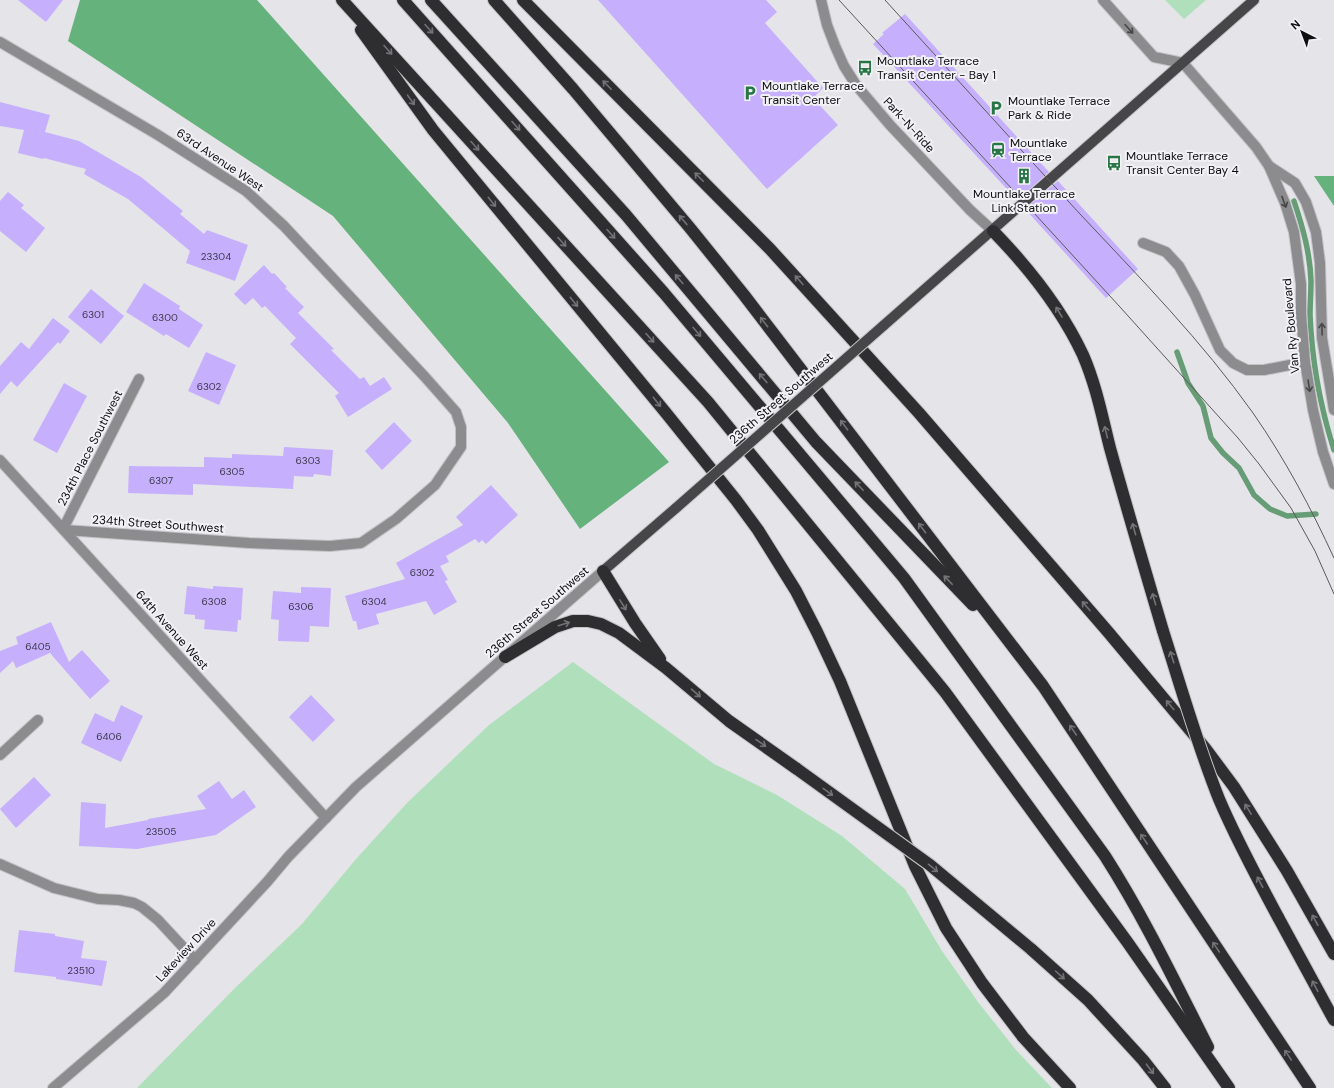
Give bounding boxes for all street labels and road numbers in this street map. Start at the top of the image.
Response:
street label: Park-N-Ride [880,94,938,156]
street label: 63rd Avenue West [173,125,267,195]
street label: Van Ry Boulevard [1279,278,1303,374]
street label: 236th Street Southwest [726,348,836,447]
street label: 234th Place Southwest [54,387,126,509]
street label: 234th Street Southwest [92,511,225,537]
street label: 236th Street Southwest [482,562,592,661]
street label: 64th Avenue West [132,587,212,673]
street label: Lakeview Drive [152,915,220,985]

